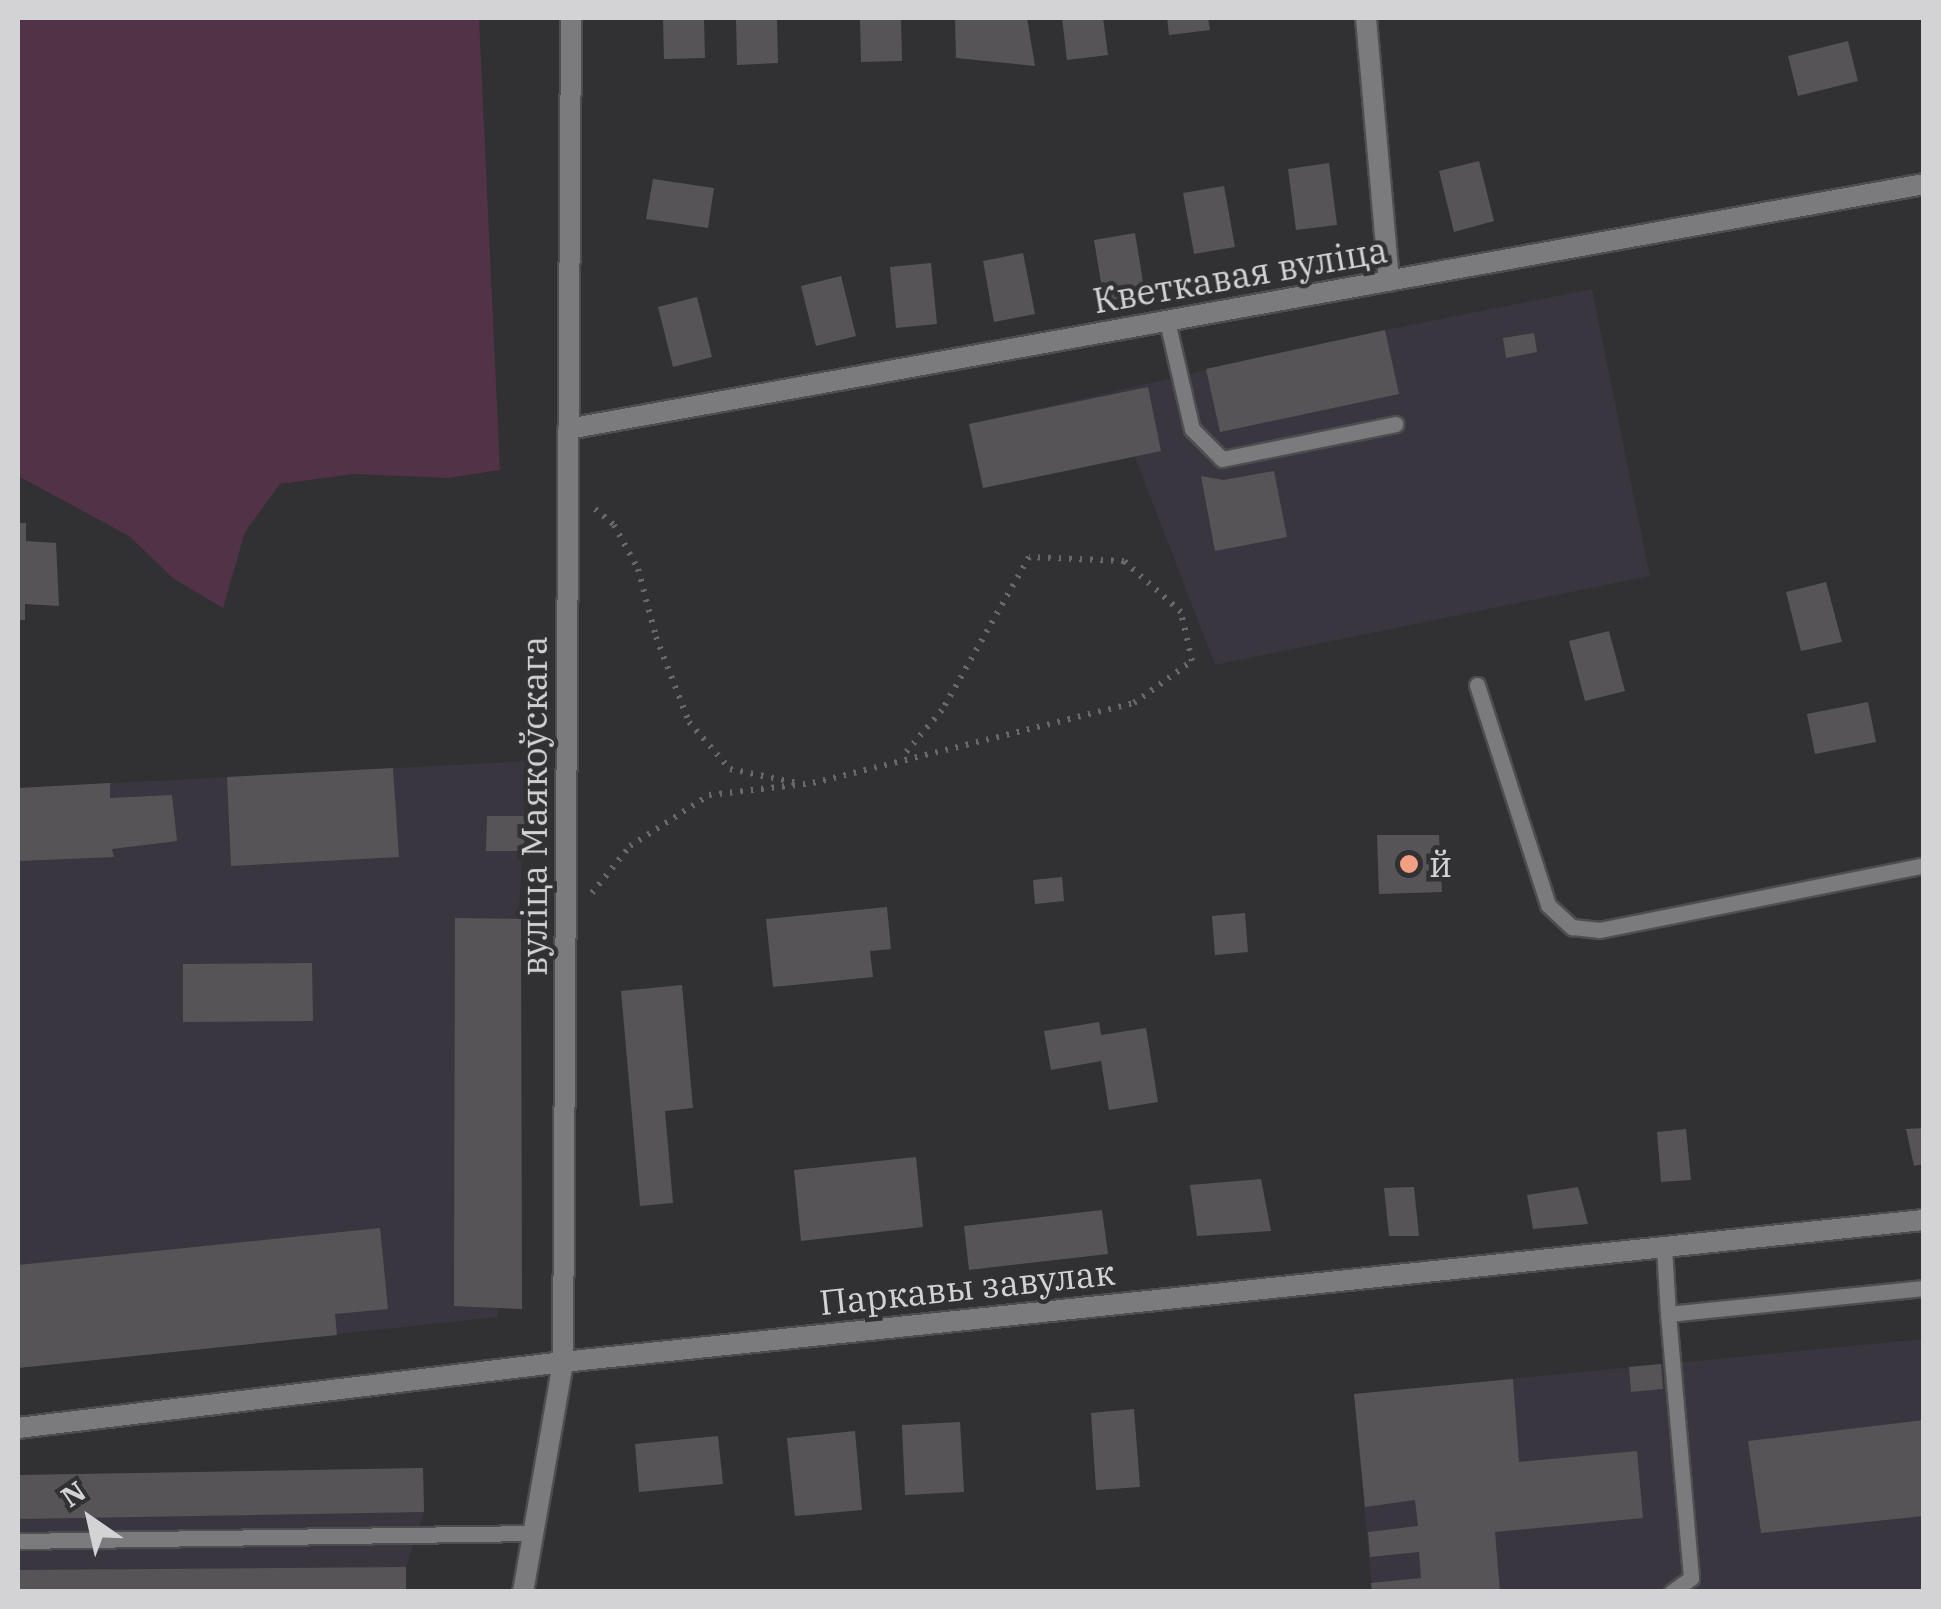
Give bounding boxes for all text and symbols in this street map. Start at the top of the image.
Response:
street label: Кветкавая вуліца [1090,228,1390,322]
street label: вуліца Маякоўскага [513,636,555,976]
place label: й [1429,843,1452,885]
marker: й [1398,853,1420,875]
street label: Паркавы завулак [817,1251,1117,1323]
north arrow [40,1469,140,1569]
text: N [53,1472,92,1515]

